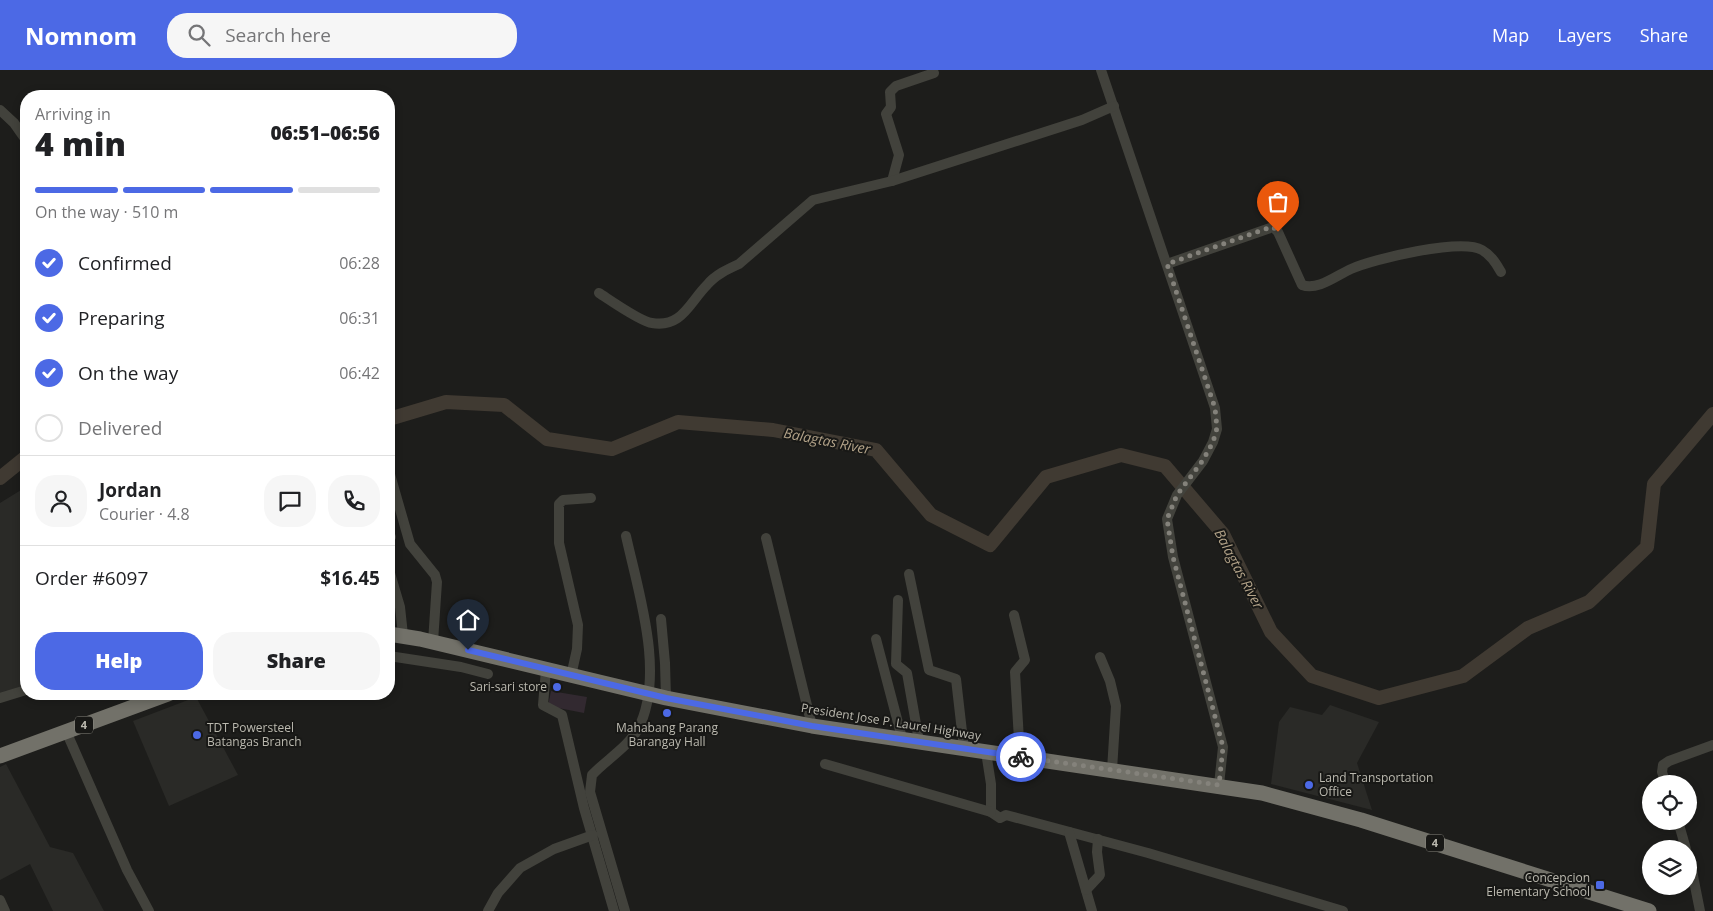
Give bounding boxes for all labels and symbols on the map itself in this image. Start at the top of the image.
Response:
pin [1257,181,1299,232]
water label: Balagtas River [782,423,872,458]
water label: Balagtas River [1210,526,1269,612]
pin [447,599,489,650]
place label: Sari-sari store [470,678,547,695]
marker: Sari-sari store [551,681,563,693]
street label: President Jose P. Laurel Highway [800,699,983,744]
marker: Mahabang Parang Barangay Hall [661,707,673,719]
road number: 4 [75,716,93,734]
place label: TDT Powersteel Batangas Branch [207,719,302,750]
place label: Mahabang Parang Barangay Hall [616,719,718,750]
marker: TDT Powersteel Batangas Branch [191,729,203,741]
courier [996,732,1046,782]
place label: Land Transportation Office [1319,769,1433,800]
marker: Land Transportation Office [1303,779,1315,791]
road number: 4 [1426,834,1444,851]
place label: Concepcion Elementary School [1486,869,1590,900]
marker: Concepcion Elementary School [1594,879,1606,891]

